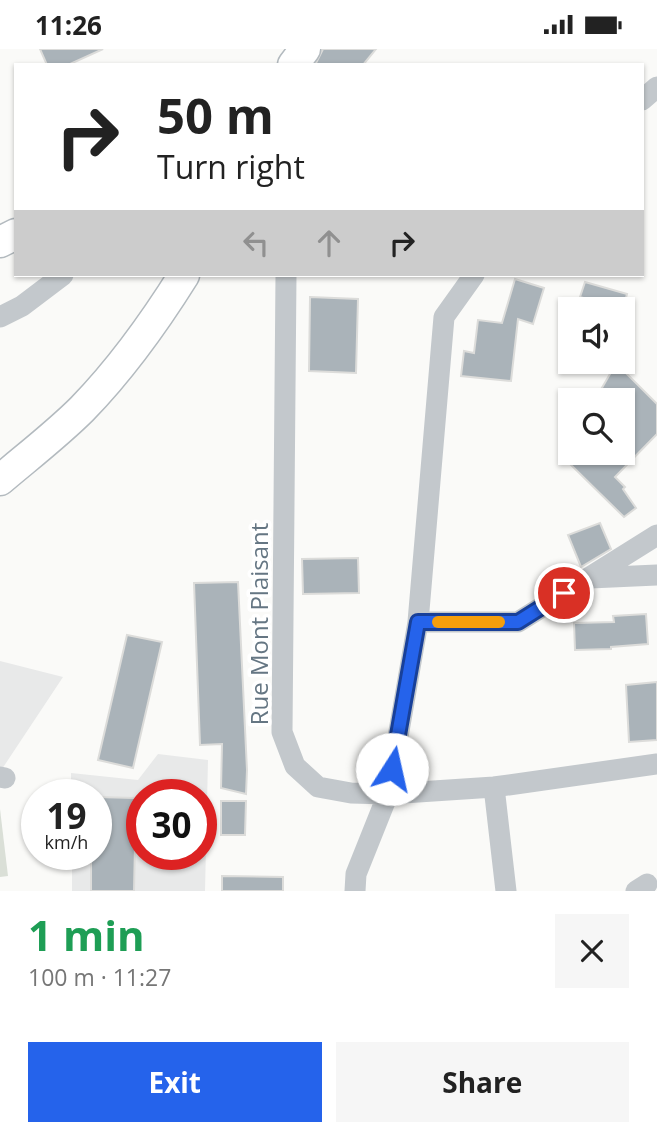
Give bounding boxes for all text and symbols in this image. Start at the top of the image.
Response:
text: 11:26 [35,7,102,43]
text: 50 m [157,82,274,148]
icon: right [42,91,133,182]
text: Turn right [157,145,305,188]
icon: left [237,224,275,262]
icon: ahead [310,224,348,262]
icon: right [383,224,421,262]
map controls [558,297,635,465]
button: sound [558,297,635,374]
button: search [558,388,635,465]
street label: Rue Mont Plaisant [242,523,275,725]
pin [534,563,594,623]
icon: arrive [545,574,583,612]
position arrow [355,732,429,806]
speed limit sign: 30 [126,779,217,870]
text: 19 [46,792,87,839]
text: km/h [45,830,88,854]
text: 1 min [28,906,145,963]
button: close [555,914,629,988]
text: 100 m · 11:27 [28,961,171,993]
button: Exit [28,1042,322,1122]
button: Share [336,1042,629,1122]

